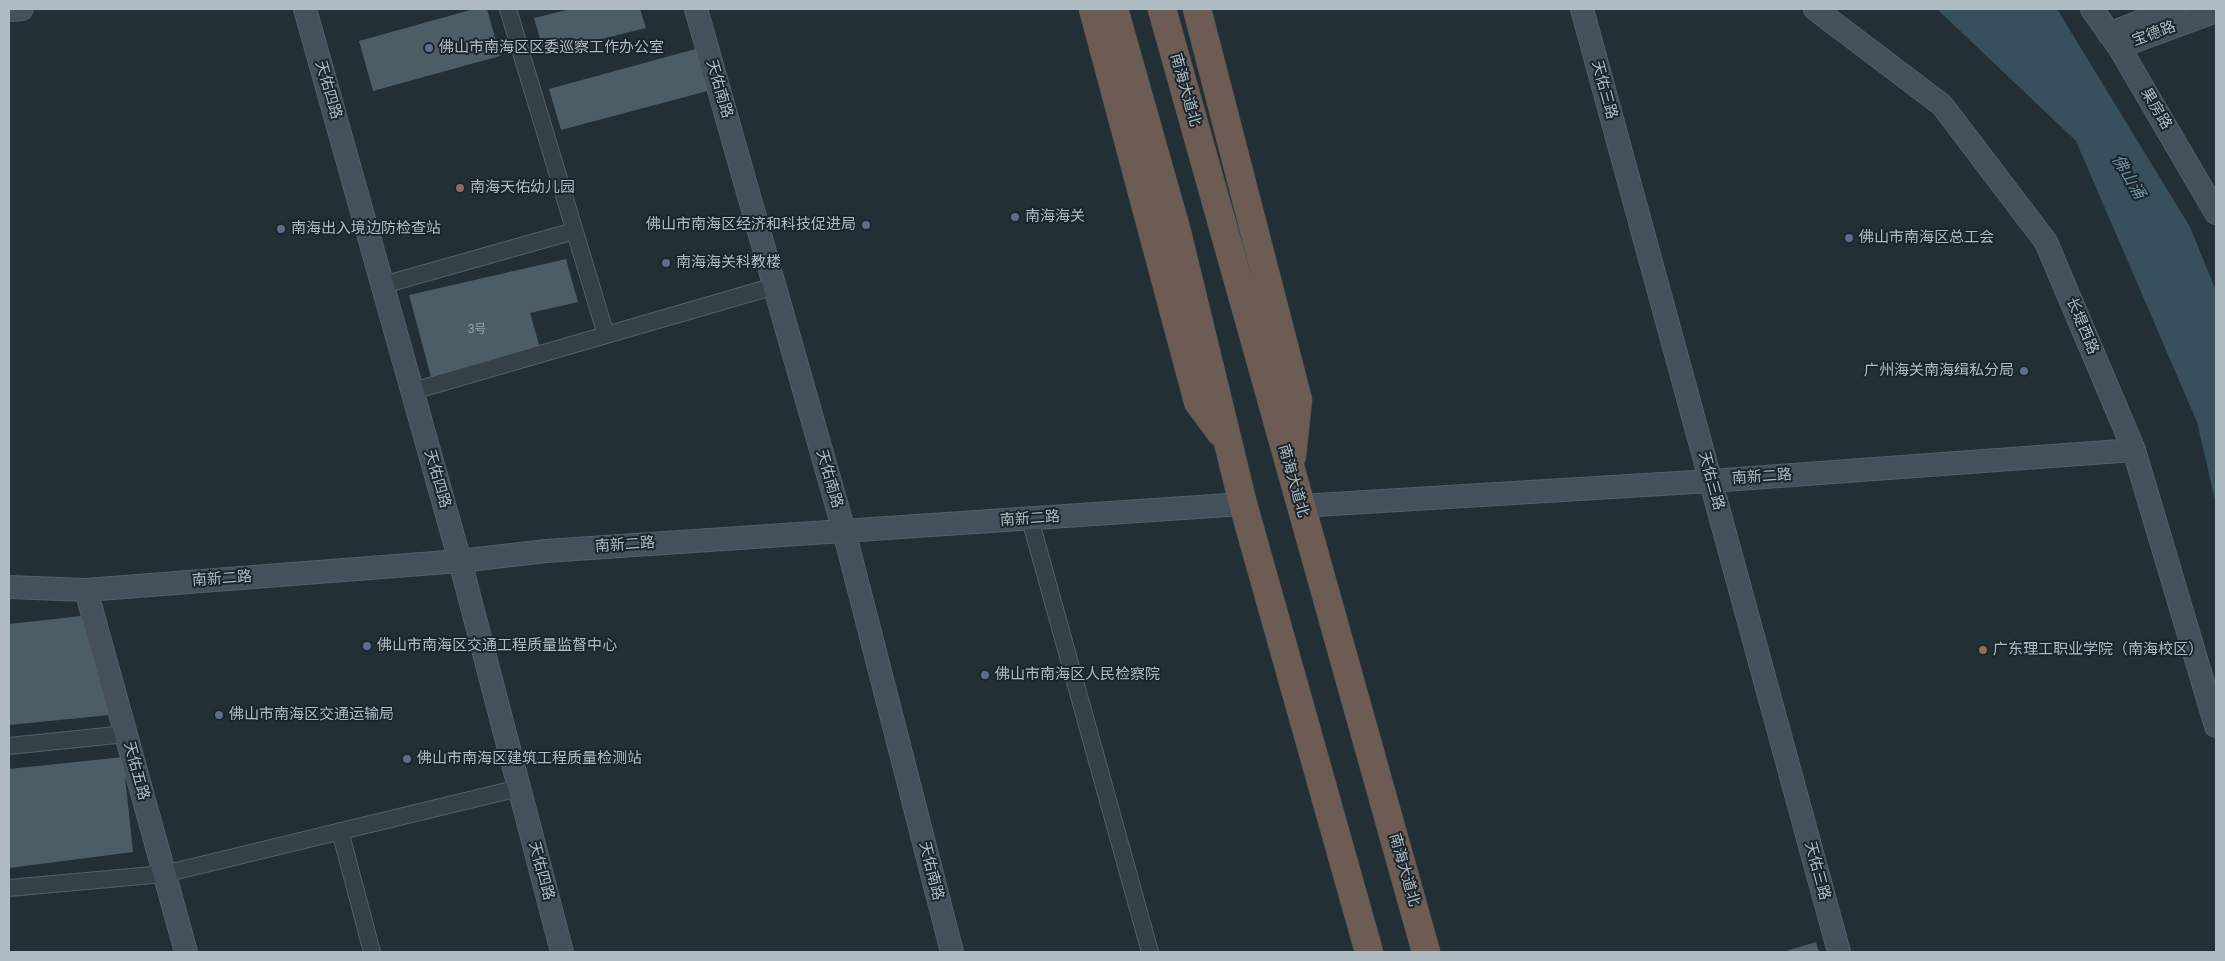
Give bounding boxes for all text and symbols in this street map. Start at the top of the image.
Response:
street label: 宝德路 [2130,18,2178,50]
place label: 佛山市南海区区委巡察工作办公室 [439,39,664,57]
marker: 佛山市南海区区委巡察工作办公室 [423,42,435,54]
street label: 南海大道北 [1166,51,1204,129]
street label: 天佑南路 [702,58,736,120]
street label: 天佑四路 [311,59,345,121]
street label: 天佑三路 [1588,59,1620,121]
street label: 果房路 [2137,85,2175,133]
water label: 佛山涌 [2107,151,2149,203]
place label: 南海天佑幼儿园 [470,179,575,197]
marker: 南海天佑幼儿园 [454,182,466,194]
place label: 南海海关 [1025,208,1085,226]
marker: 南海海关 [1009,211,1021,223]
place label: 佛山市南海区经济和科技促进局 [646,216,856,234]
marker: 佛山市南海区经济和科技促进局 [860,219,872,231]
place label: 南海出入境边防检查站 [291,220,441,238]
marker: 南海出入境边防检查站 [275,223,287,235]
place label: 佛山市南海区总工会 [1859,229,1994,247]
marker: 佛山市南海区总工会 [1843,232,1855,244]
place label: 南海海关科教楼 [676,254,781,272]
marker: 南海海关科教楼 [660,257,672,269]
street label: 长堤西路 [2062,295,2102,357]
house number: 3号 [468,323,486,337]
place label: 广州海关南海缉私分局 [1864,362,2014,380]
marker: 广州海关南海缉私分局 [2018,365,2030,377]
street label: 南海大道北 [1274,442,1312,520]
street label: 天佑四路 [420,448,454,510]
street label: 天佑南路 [812,448,846,510]
street label: 天佑三路 [1695,450,1727,512]
street label: 南新二路 [1731,466,1793,488]
street label: 南新二路 [999,508,1061,530]
street label: 南新二路 [594,534,656,556]
street label: 南新二路 [191,568,253,590]
place label: 佛山市南海区交通工程质量监督中心 [377,637,617,655]
marker: 佛山市南海区交通工程质量监督中心 [361,640,373,652]
place label: 广东理工职业学院（南海校区） [1993,641,2203,659]
marker: 广东理工职业学院（南海校区） [1977,644,1989,656]
place label: 佛山市南海区人民检察院 [995,666,1160,684]
marker: 佛山市南海区人民检察院 [979,669,991,681]
place label: 佛山市南海区交通运输局 [229,706,394,724]
marker: 佛山市南海区交通运输局 [213,709,225,721]
street label: 天佑五路 [120,740,152,802]
place label: 佛山市南海区建筑工程质量检测站 [417,750,642,768]
marker: 佛山市南海区建筑工程质量检测站 [401,753,413,765]
street label: 南海大道北 [1385,831,1423,909]
street label: 天佑四路 [525,840,557,902]
street label: 天佑南路 [915,840,947,902]
street label: 天佑三路 [1801,840,1833,902]

